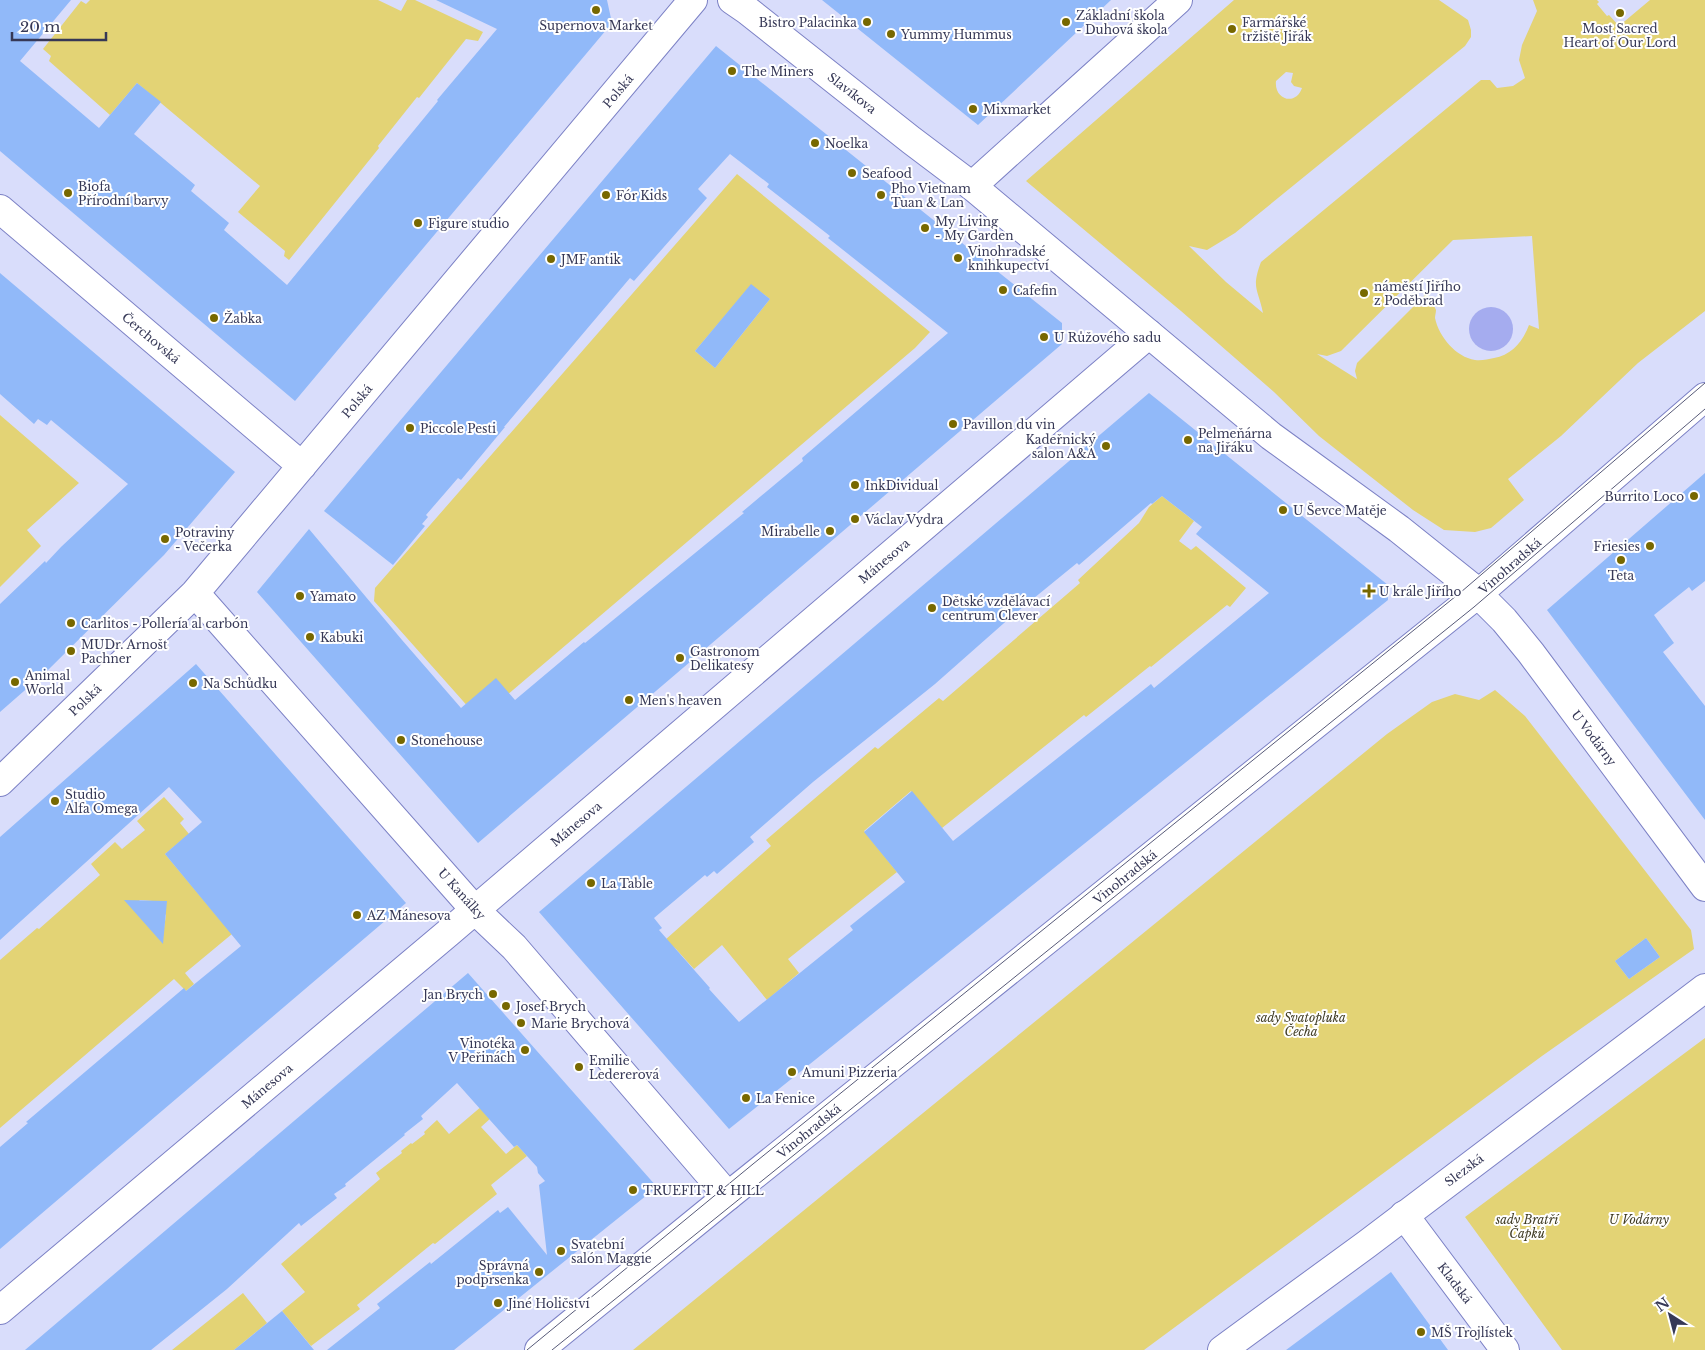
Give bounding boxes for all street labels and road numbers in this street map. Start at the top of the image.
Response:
street label: Slavíkova [825,69,880,117]
street label: Polská [600,71,637,111]
street label: Čerchovská [119,309,184,367]
street label: Polská [339,381,376,421]
street label: Mánesova [856,535,913,587]
street label: Vinohradská [1475,535,1545,598]
street label: Polská [66,681,105,719]
street label: U Vodárny [1568,707,1620,769]
street label: Mánesova [548,798,605,850]
street label: Vinohradská [1089,846,1160,908]
street label: U Kanálky [435,865,489,923]
street label: Mánesova [239,1060,296,1112]
street label: Vinohradská [773,1100,844,1162]
street label: Slezská [1442,1150,1487,1189]
street label: Kladská [1435,1260,1475,1307]

